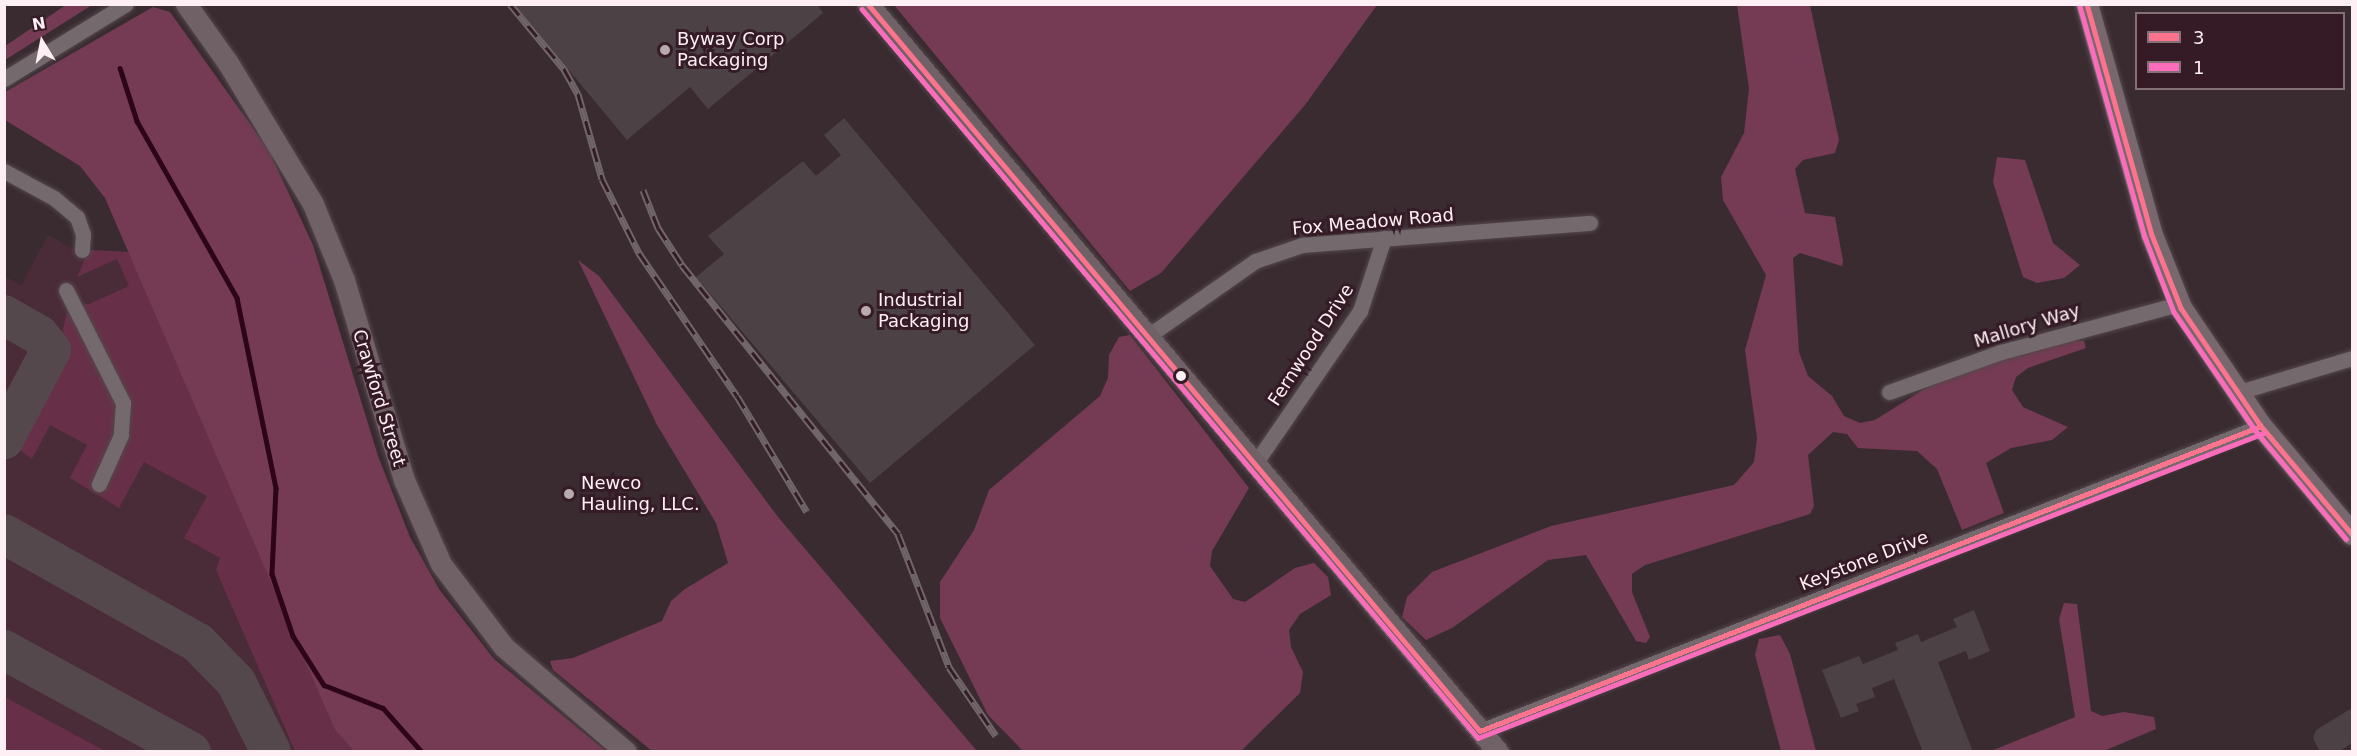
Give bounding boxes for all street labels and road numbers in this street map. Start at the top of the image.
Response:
street label: Fox Meadow Road [1291,204,1455,240]
street label: Fernwood Drive [1264,280,1358,410]
street label: Mallory Way [1971,300,2083,352]
street label: Crawford Street [348,327,410,469]
street label: Keystone Drive [1797,526,1931,596]

